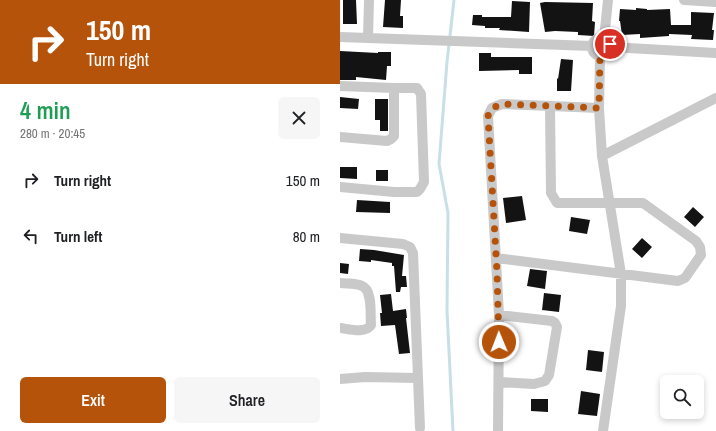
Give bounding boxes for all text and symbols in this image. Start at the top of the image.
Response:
text: 150 m [86,11,151,49]
icon: right [20,16,72,68]
pin [593,27,627,61]
icon: arrive [599,33,621,55]
text: Turn right [86,47,149,72]
text: 4 min [20,94,71,126]
button: close [278,97,320,139]
text: 280 m · 20:45 [20,125,85,142]
icon: right [20,169,42,191]
text: Turn right [54,170,111,191]
text: 150 m [286,170,320,191]
icon: left [20,225,42,247]
text: Turn left [54,226,102,247]
text: 80 m [293,226,320,247]
position arrow [478,321,520,363]
map controls [660,375,704,419]
button: search [660,375,704,419]
button: Exit [20,377,166,423]
button: Share [174,377,320,423]

